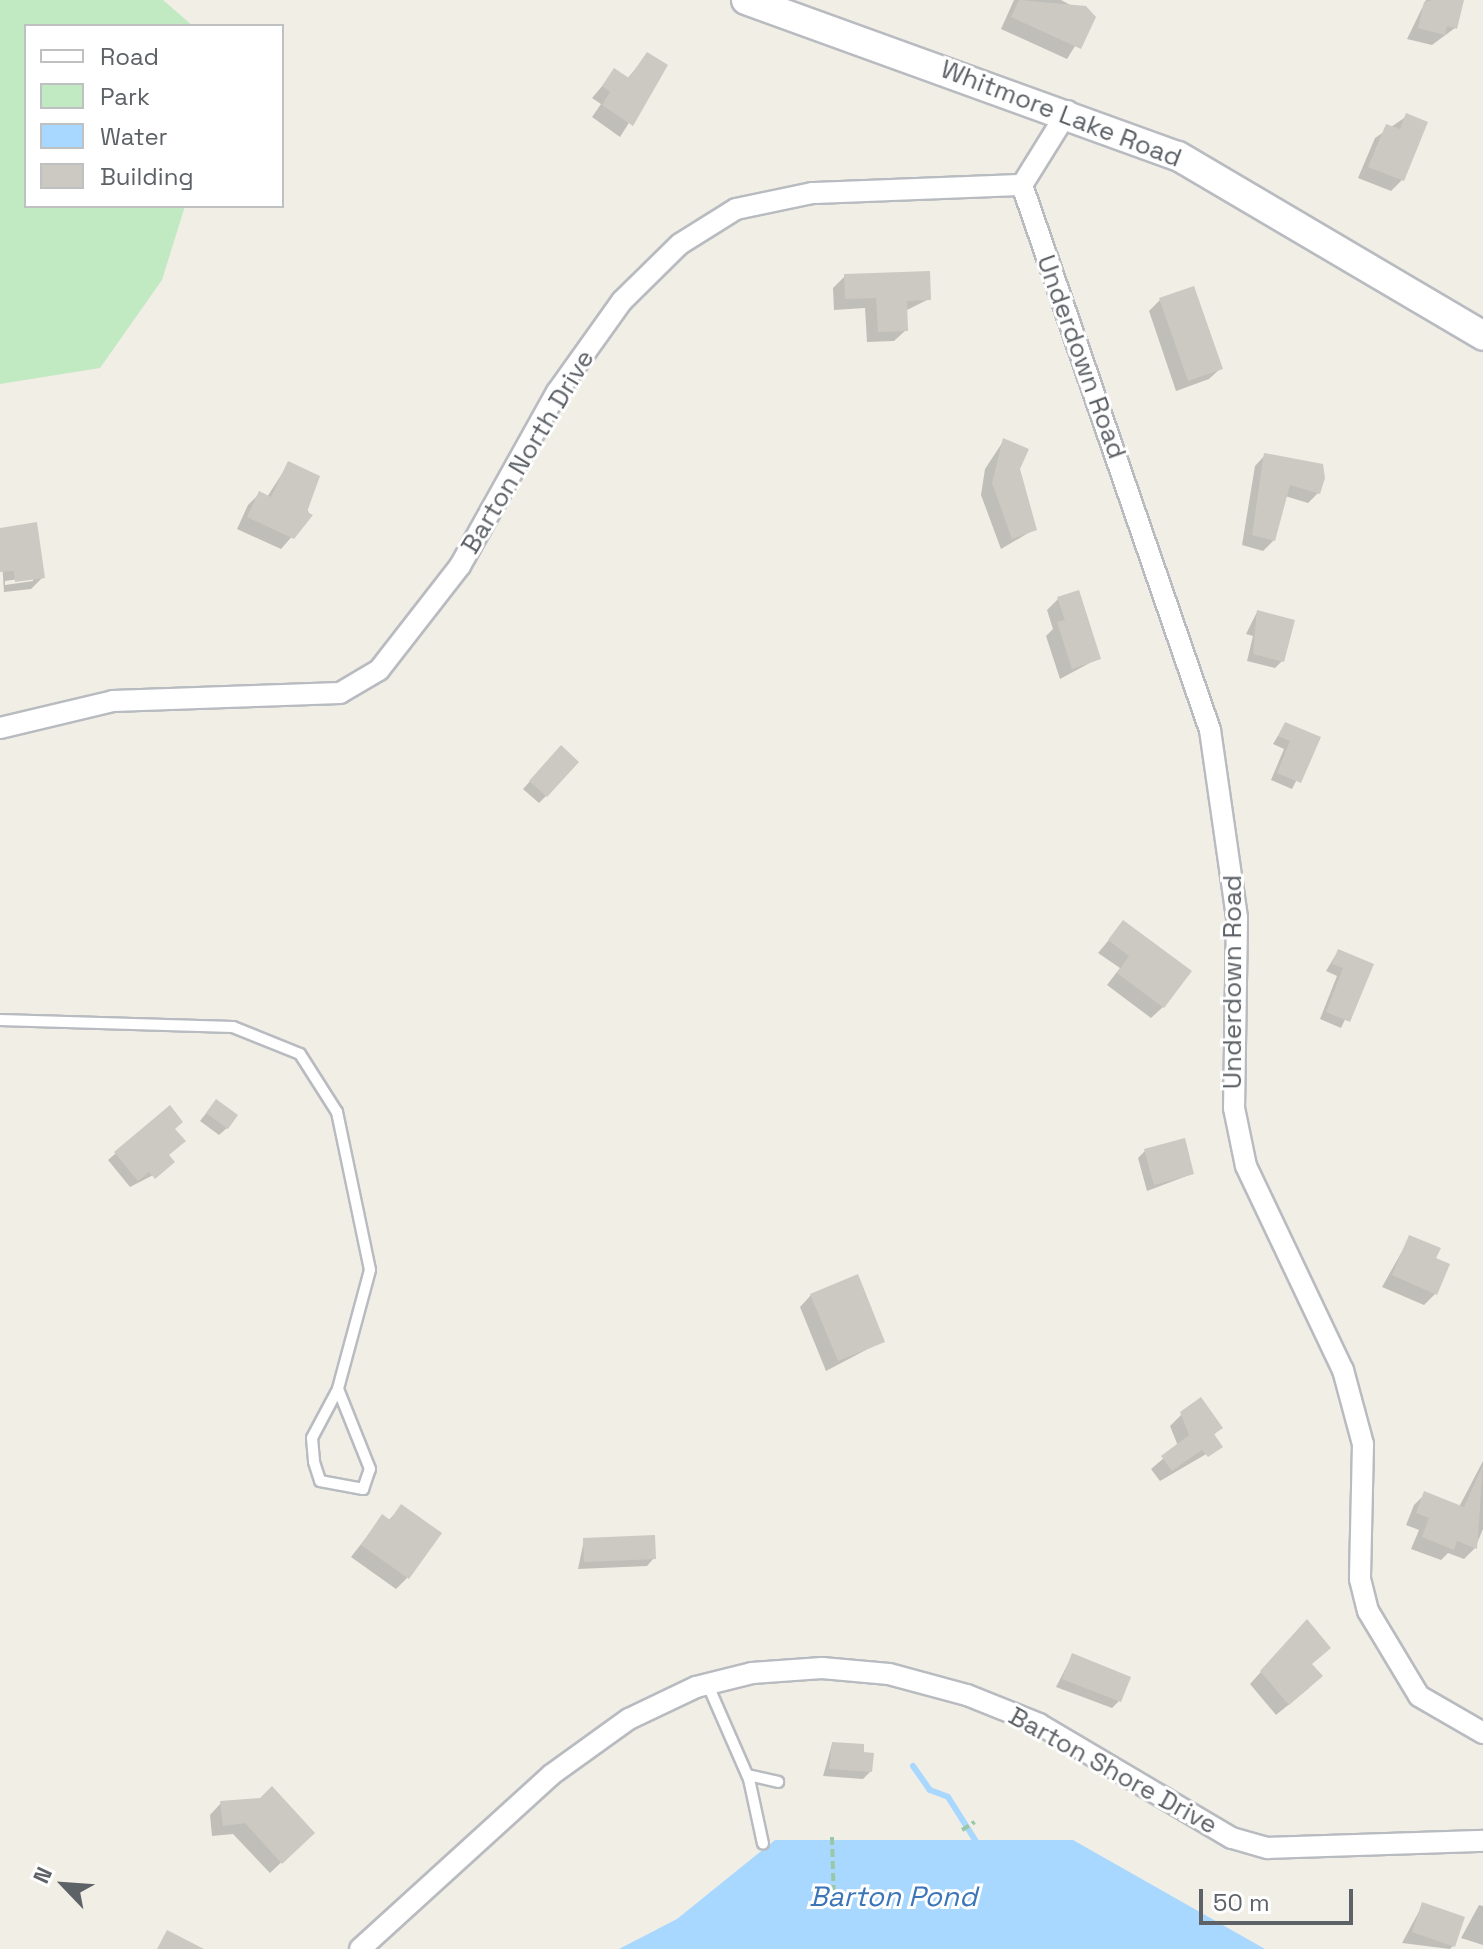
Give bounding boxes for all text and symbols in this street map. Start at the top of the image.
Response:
legend [24,24,284,208]
text: Road [100,41,159,72]
street label: Whitmore Lake Road [936,54,1186,174]
text: Park [100,81,150,112]
text: Water [100,121,168,152]
text: Building [100,161,194,192]
street label: Underdown Road [1030,251,1132,463]
street label: Barton North Drive [455,344,601,560]
street label: Underdown Road [1217,875,1249,1089]
street label: Barton Shore Drive [1003,1701,1223,1841]
north arrow [24,1845,104,1925]
text: N [26,1862,58,1887]
scale bar [1203,1873,1357,1923]
water label: Barton Pond [809,1879,977,1913]
text: 50 m [1213,1887,1270,1918]

